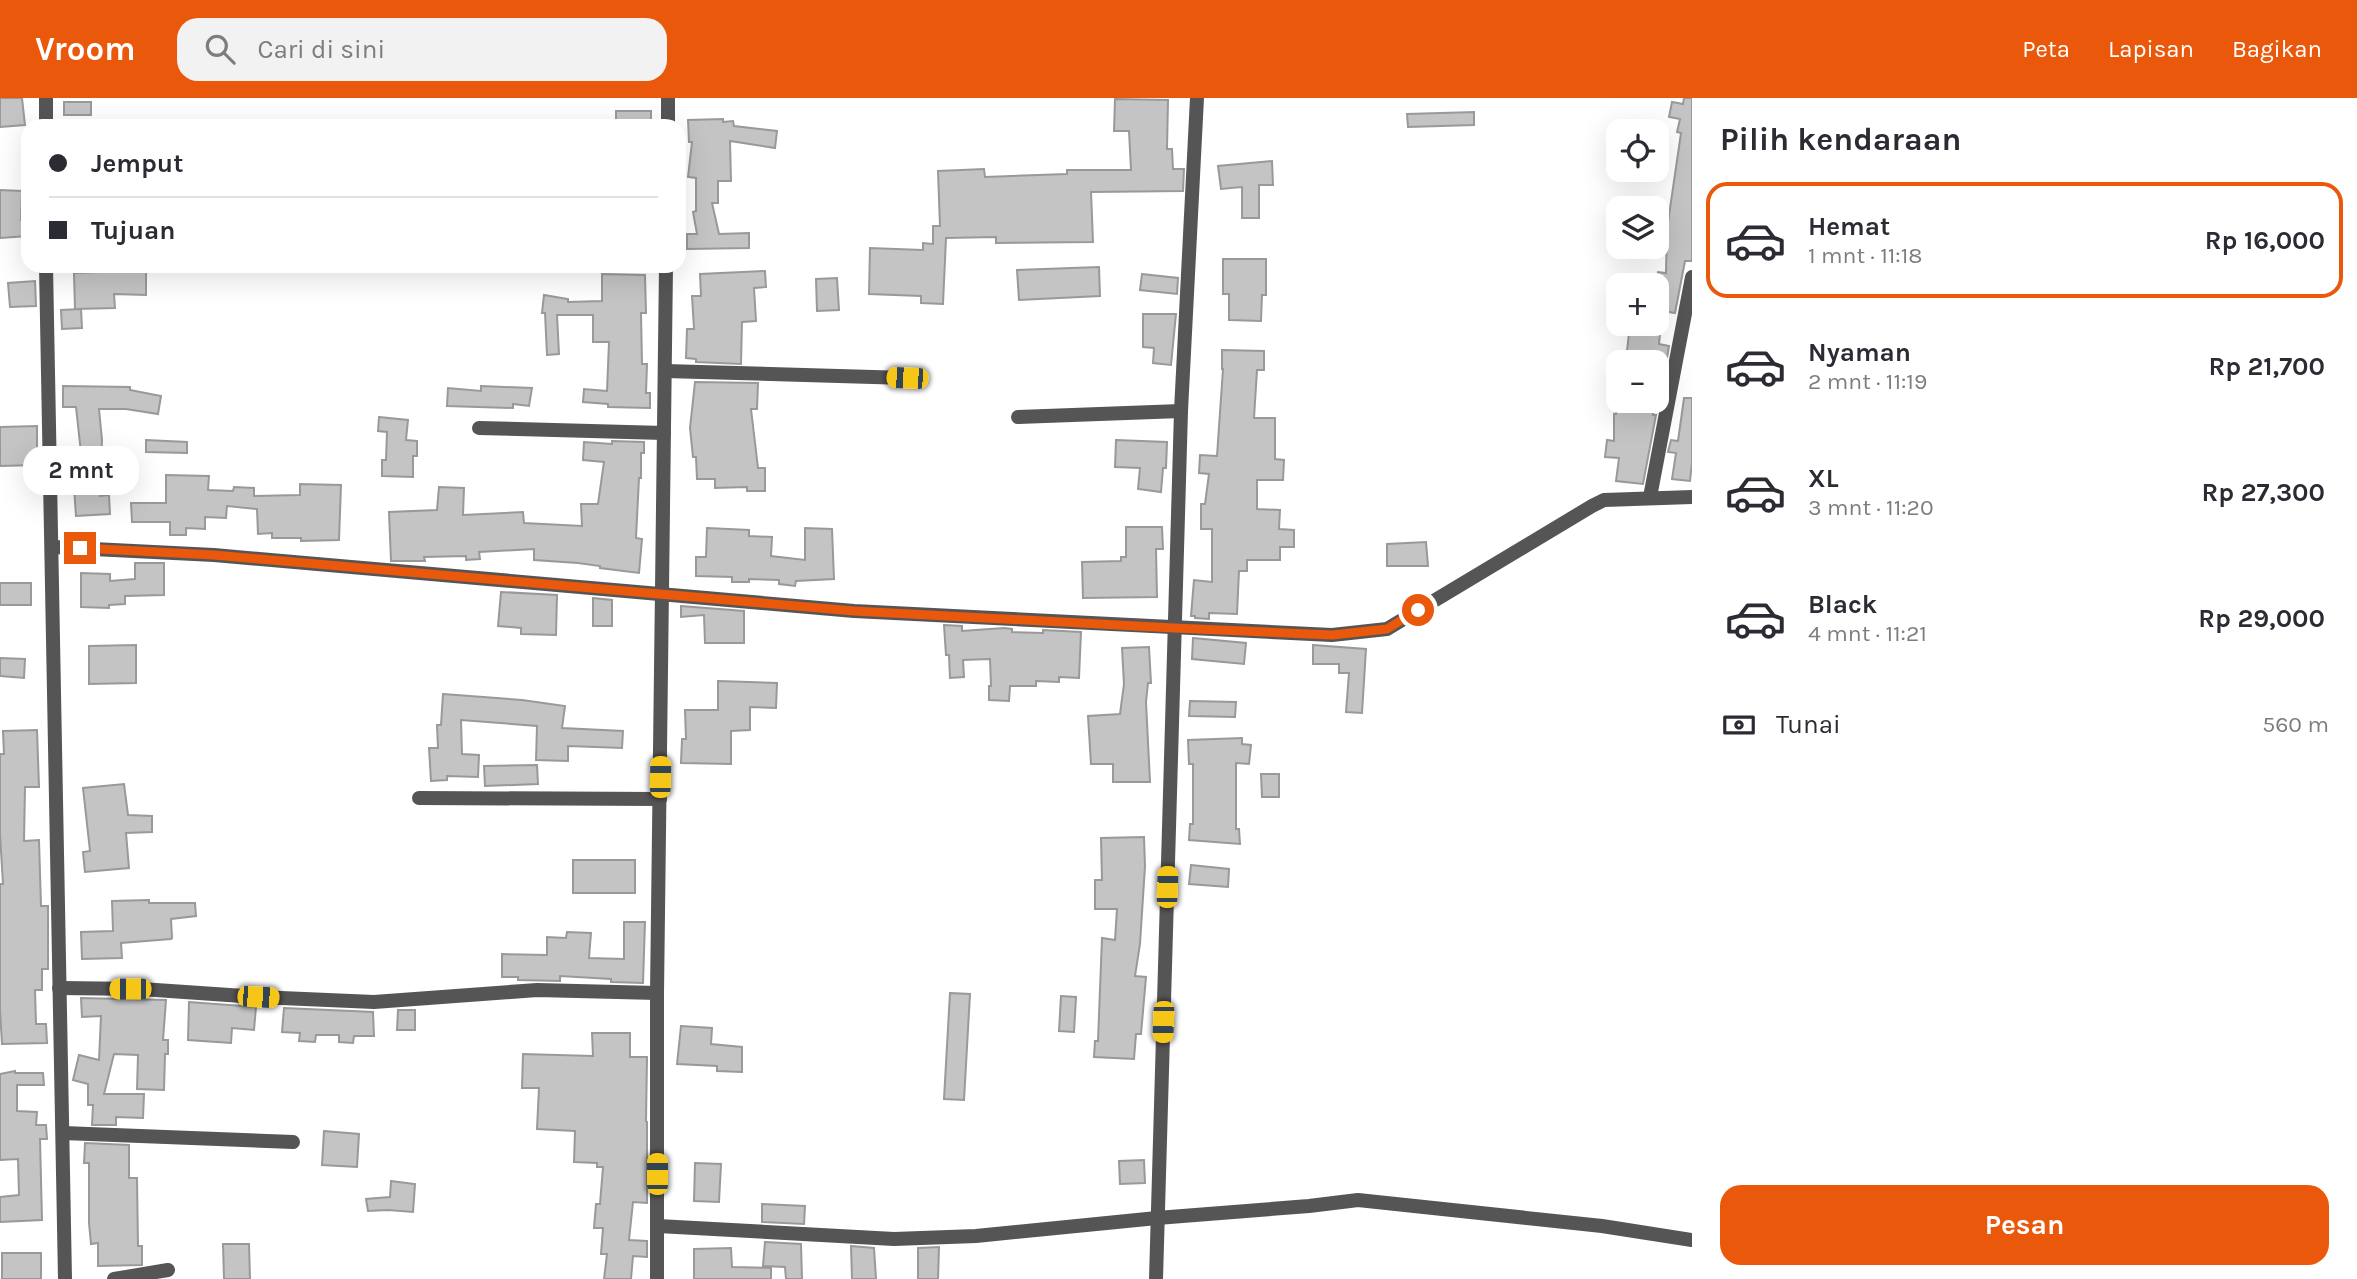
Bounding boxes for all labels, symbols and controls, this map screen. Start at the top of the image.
search box [177,18,667,81]
text: Vroom [35,30,135,68]
icon: search [201,30,239,68]
text: Cari di sini [257,34,385,65]
text: Peta [2022,35,2070,63]
text: Lapisan [2108,35,2194,63]
text: Bagikan [2232,35,2322,63]
map controls [1606,119,1669,413]
button: locate [1606,119,1669,182]
text: Pilih kendaraan [1720,121,1961,158]
text: Jemput [91,148,183,179]
button: layers [1606,196,1669,259]
icon: car [1724,209,1787,272]
text: Hemat [1808,211,1890,242]
text: Tujuan [91,215,175,246]
text: Rp 16,000 [2205,225,2325,256]
text: 1 mnt · 11:18 [1808,242,1922,269]
button: + [1606,273,1669,336]
icon: car [1724,335,1787,398]
text: Nyaman [1808,337,1911,368]
button: − [1606,350,1669,413]
text: Rp 21,700 [2208,351,2325,382]
car [886,367,929,389]
text: 2 mnt · 11:19 [1808,368,1927,395]
callout: 2 mnt [22,447,138,496]
text: 2 mnt [49,457,113,484]
icon: car [1724,461,1787,524]
text: XL [1808,463,1839,494]
text: Rp 27,300 [2202,477,2325,508]
text: 3 mnt · 11:20 [1808,494,1934,521]
route end [64,532,96,564]
icon: car [1724,587,1787,650]
text: Black [1808,589,1877,620]
route start [1402,594,1434,626]
text: Rp 29,000 [2198,603,2325,634]
text: 4 mnt · 11:21 [1808,620,1927,647]
icon: cash [1720,706,1758,744]
text: Tunai [1776,709,1841,740]
text: 560 m [2262,711,2329,738]
car [650,756,671,798]
car [1156,866,1179,908]
car [110,979,152,1000]
car [237,985,280,1009]
car [1152,1001,1175,1043]
car [647,1153,668,1195]
button: Pesan [1720,1185,2329,1265]

